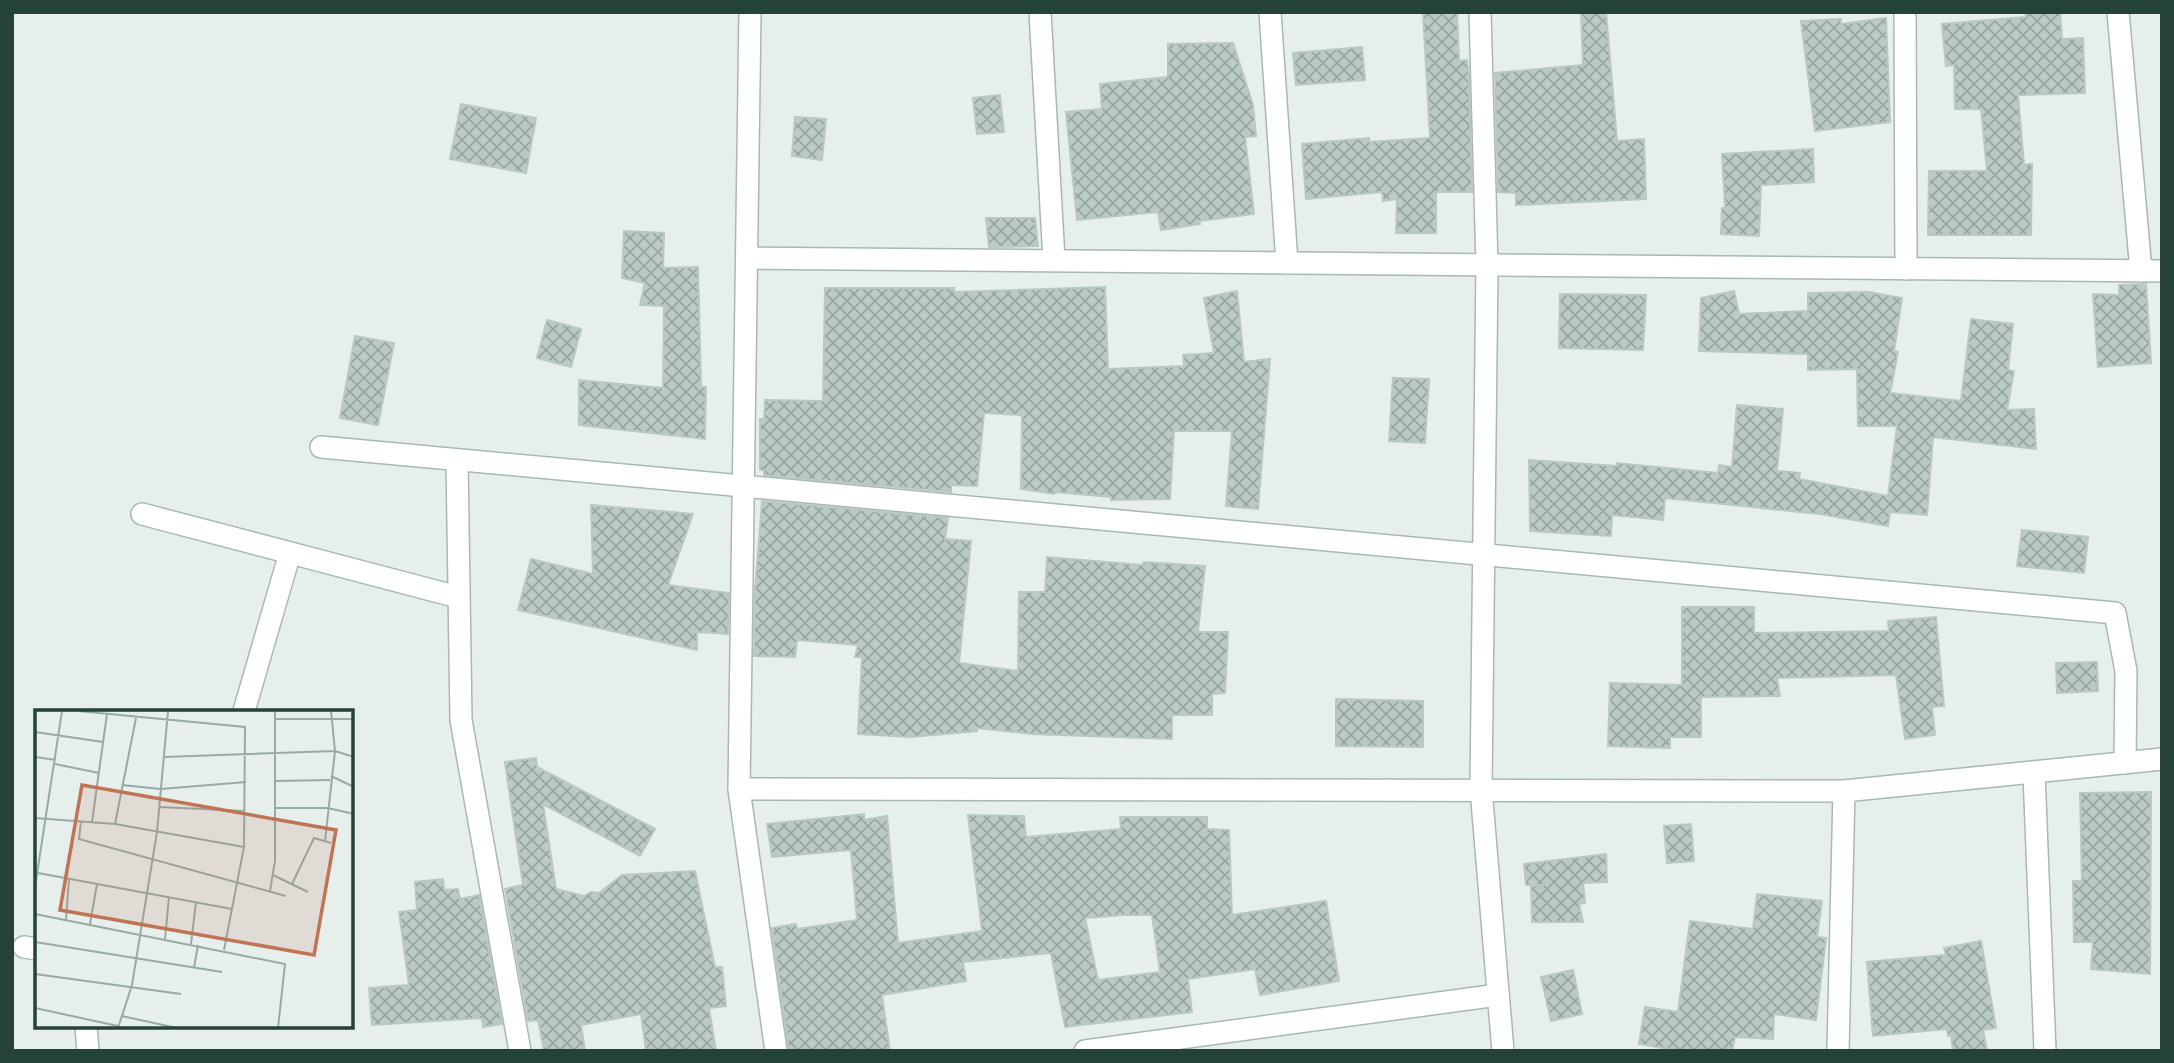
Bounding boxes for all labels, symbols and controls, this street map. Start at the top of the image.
inset map [35,710,354,1028]

